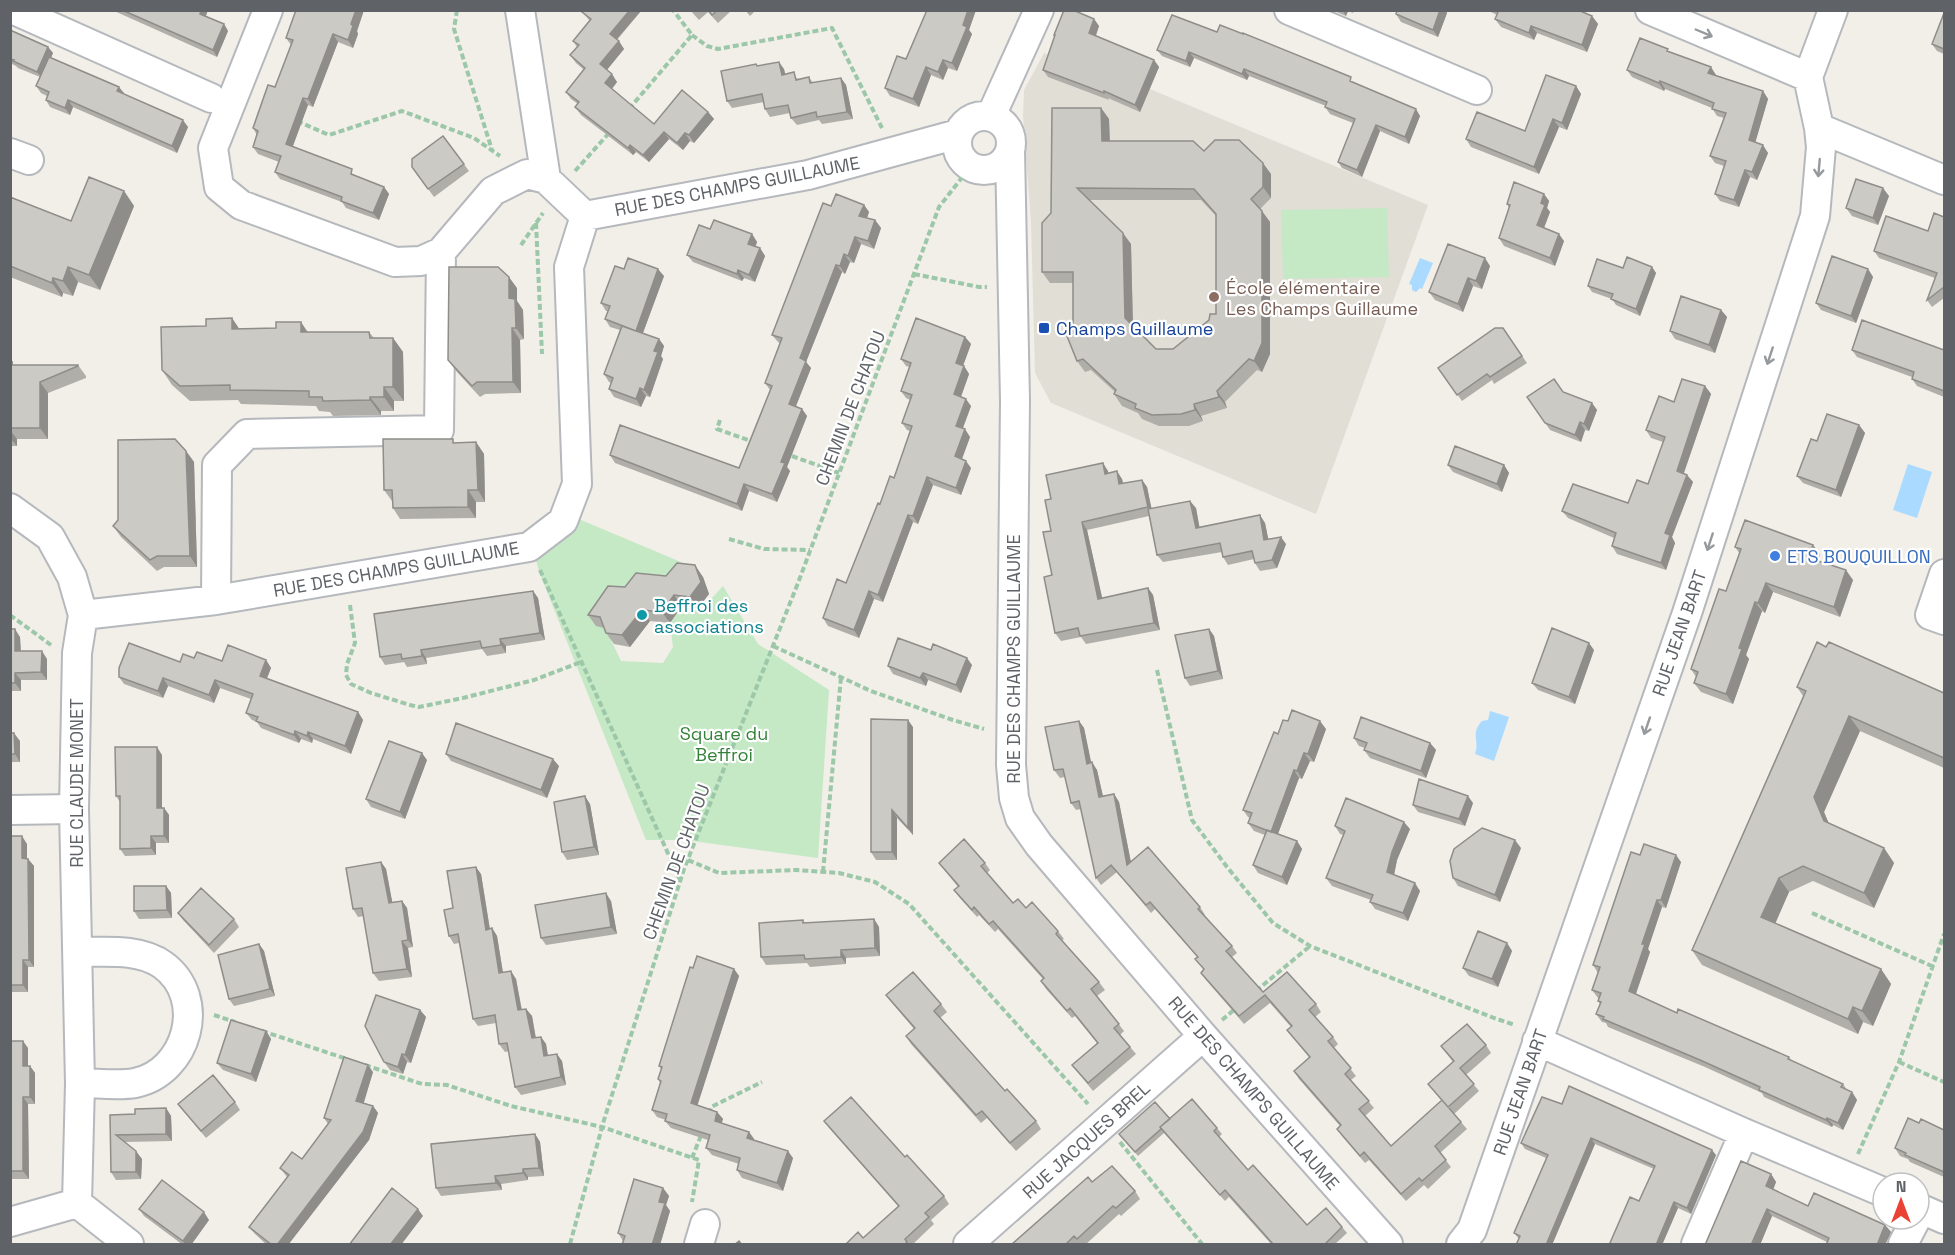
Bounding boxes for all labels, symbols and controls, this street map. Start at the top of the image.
one-way arrow [1694,28,1712,39]
street label: RUE DES CHAMPS GUILLAUME [612,151,862,221]
one-way arrow [1813,158,1824,178]
place label: École élémentaire Les Champs Guillaume [1226,276,1418,320]
marker: École élémentaire Les Champs Guillaume [1207,290,1221,304]
place label: Champs Guillaume [1056,317,1214,340]
marker: Champs Guillaume [1037,321,1051,335]
street label: CHEMIN DE CHATOU [810,327,890,489]
one-way arrow [1764,346,1775,365]
one-way arrow [1704,532,1715,551]
street label: RUE DES CHAMPS GUILLAUME [1002,534,1025,784]
street label: RUE DES CHAMPS GUILLAUME [271,536,521,602]
place label: ETS BOUQUILLON [1787,545,1931,568]
marker: ETS BOUQUILLON [1768,549,1782,563]
street label: RUE JEAN BART [1647,567,1711,699]
place label: Beffroi des associations [654,594,764,638]
marker: Beffroi des associations [635,608,649,622]
street label: RUE CLAUDE MONET [65,698,88,868]
one-way arrow [1641,716,1652,735]
park label: Square du Beffroi [680,722,768,766]
street label: CHEMIN DE CHATOU [637,781,715,943]
street label: RUE DES CHAMPS GUILLAUME [1164,991,1344,1195]
street label: RUE JEAN BART [1488,1026,1552,1158]
street label: RUE JACQUES BREL [1017,1076,1155,1203]
north arrow [1871,1171,1931,1231]
text: N [1896,1176,1906,1197]

